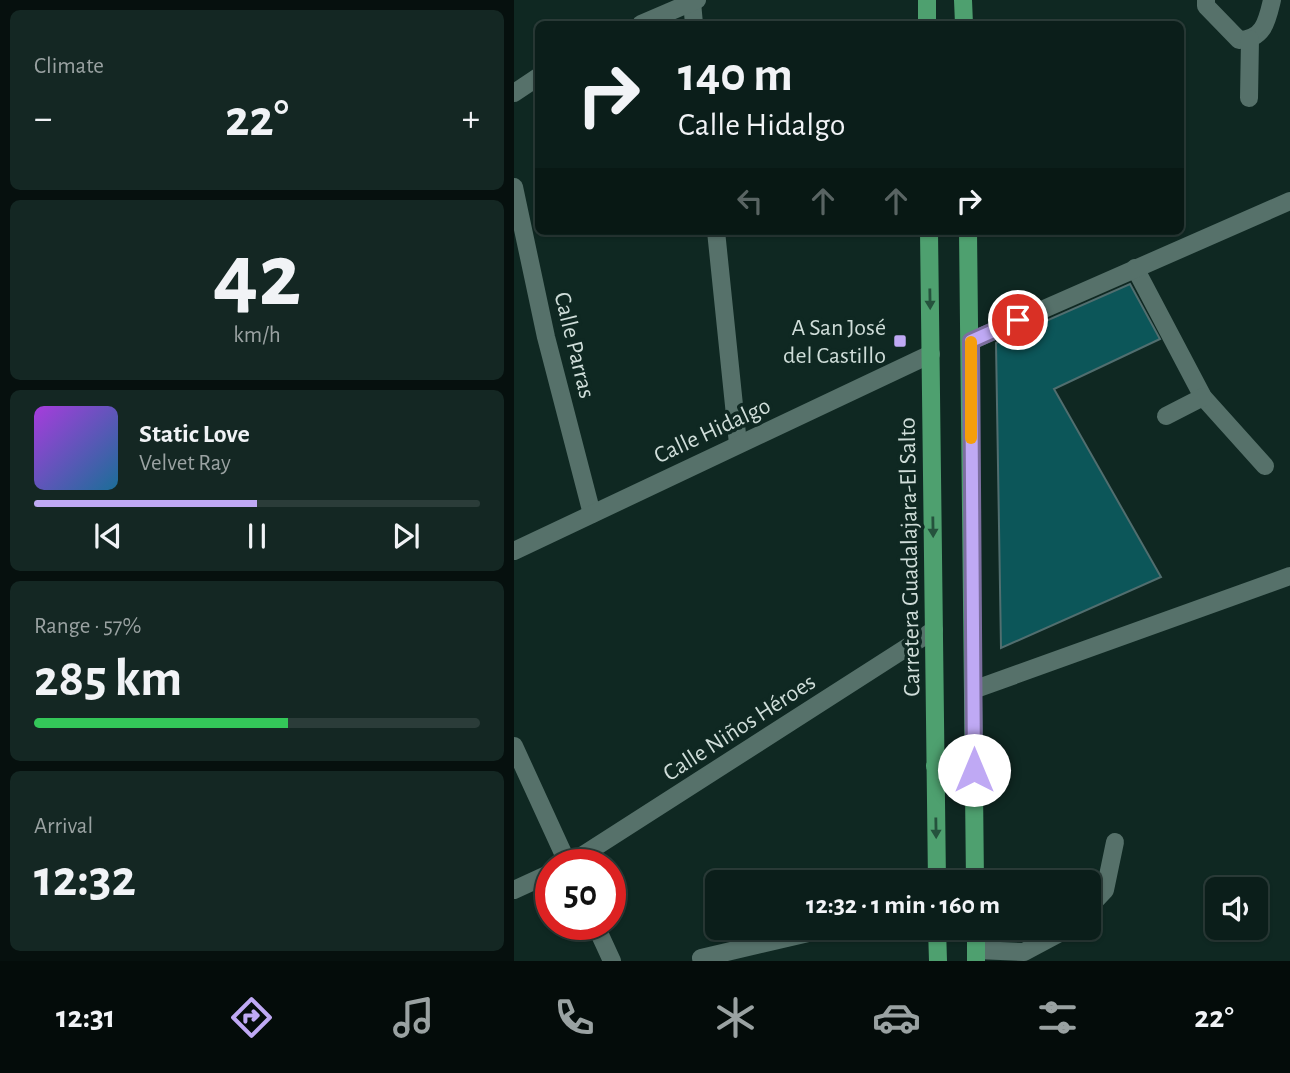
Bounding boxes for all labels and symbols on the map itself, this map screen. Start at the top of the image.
one-way arrow [924,288,936,310]
street label: Calle Parras [549,290,599,401]
pin [988,290,1048,350]
place label: A San José del Castillo [783,316,886,368]
marker: A San José del Castillo [892,333,908,349]
street label: Calle Hidalgo [650,393,774,468]
street label: Carretera Guadalajara-El Salto [896,417,924,697]
one-way arrow [927,516,939,538]
street label: Calle Niños Héroes [659,670,820,786]
position arrow [937,733,1011,807]
one-way arrow [930,817,942,839]
speed limit sign: 50 [535,849,626,940]

